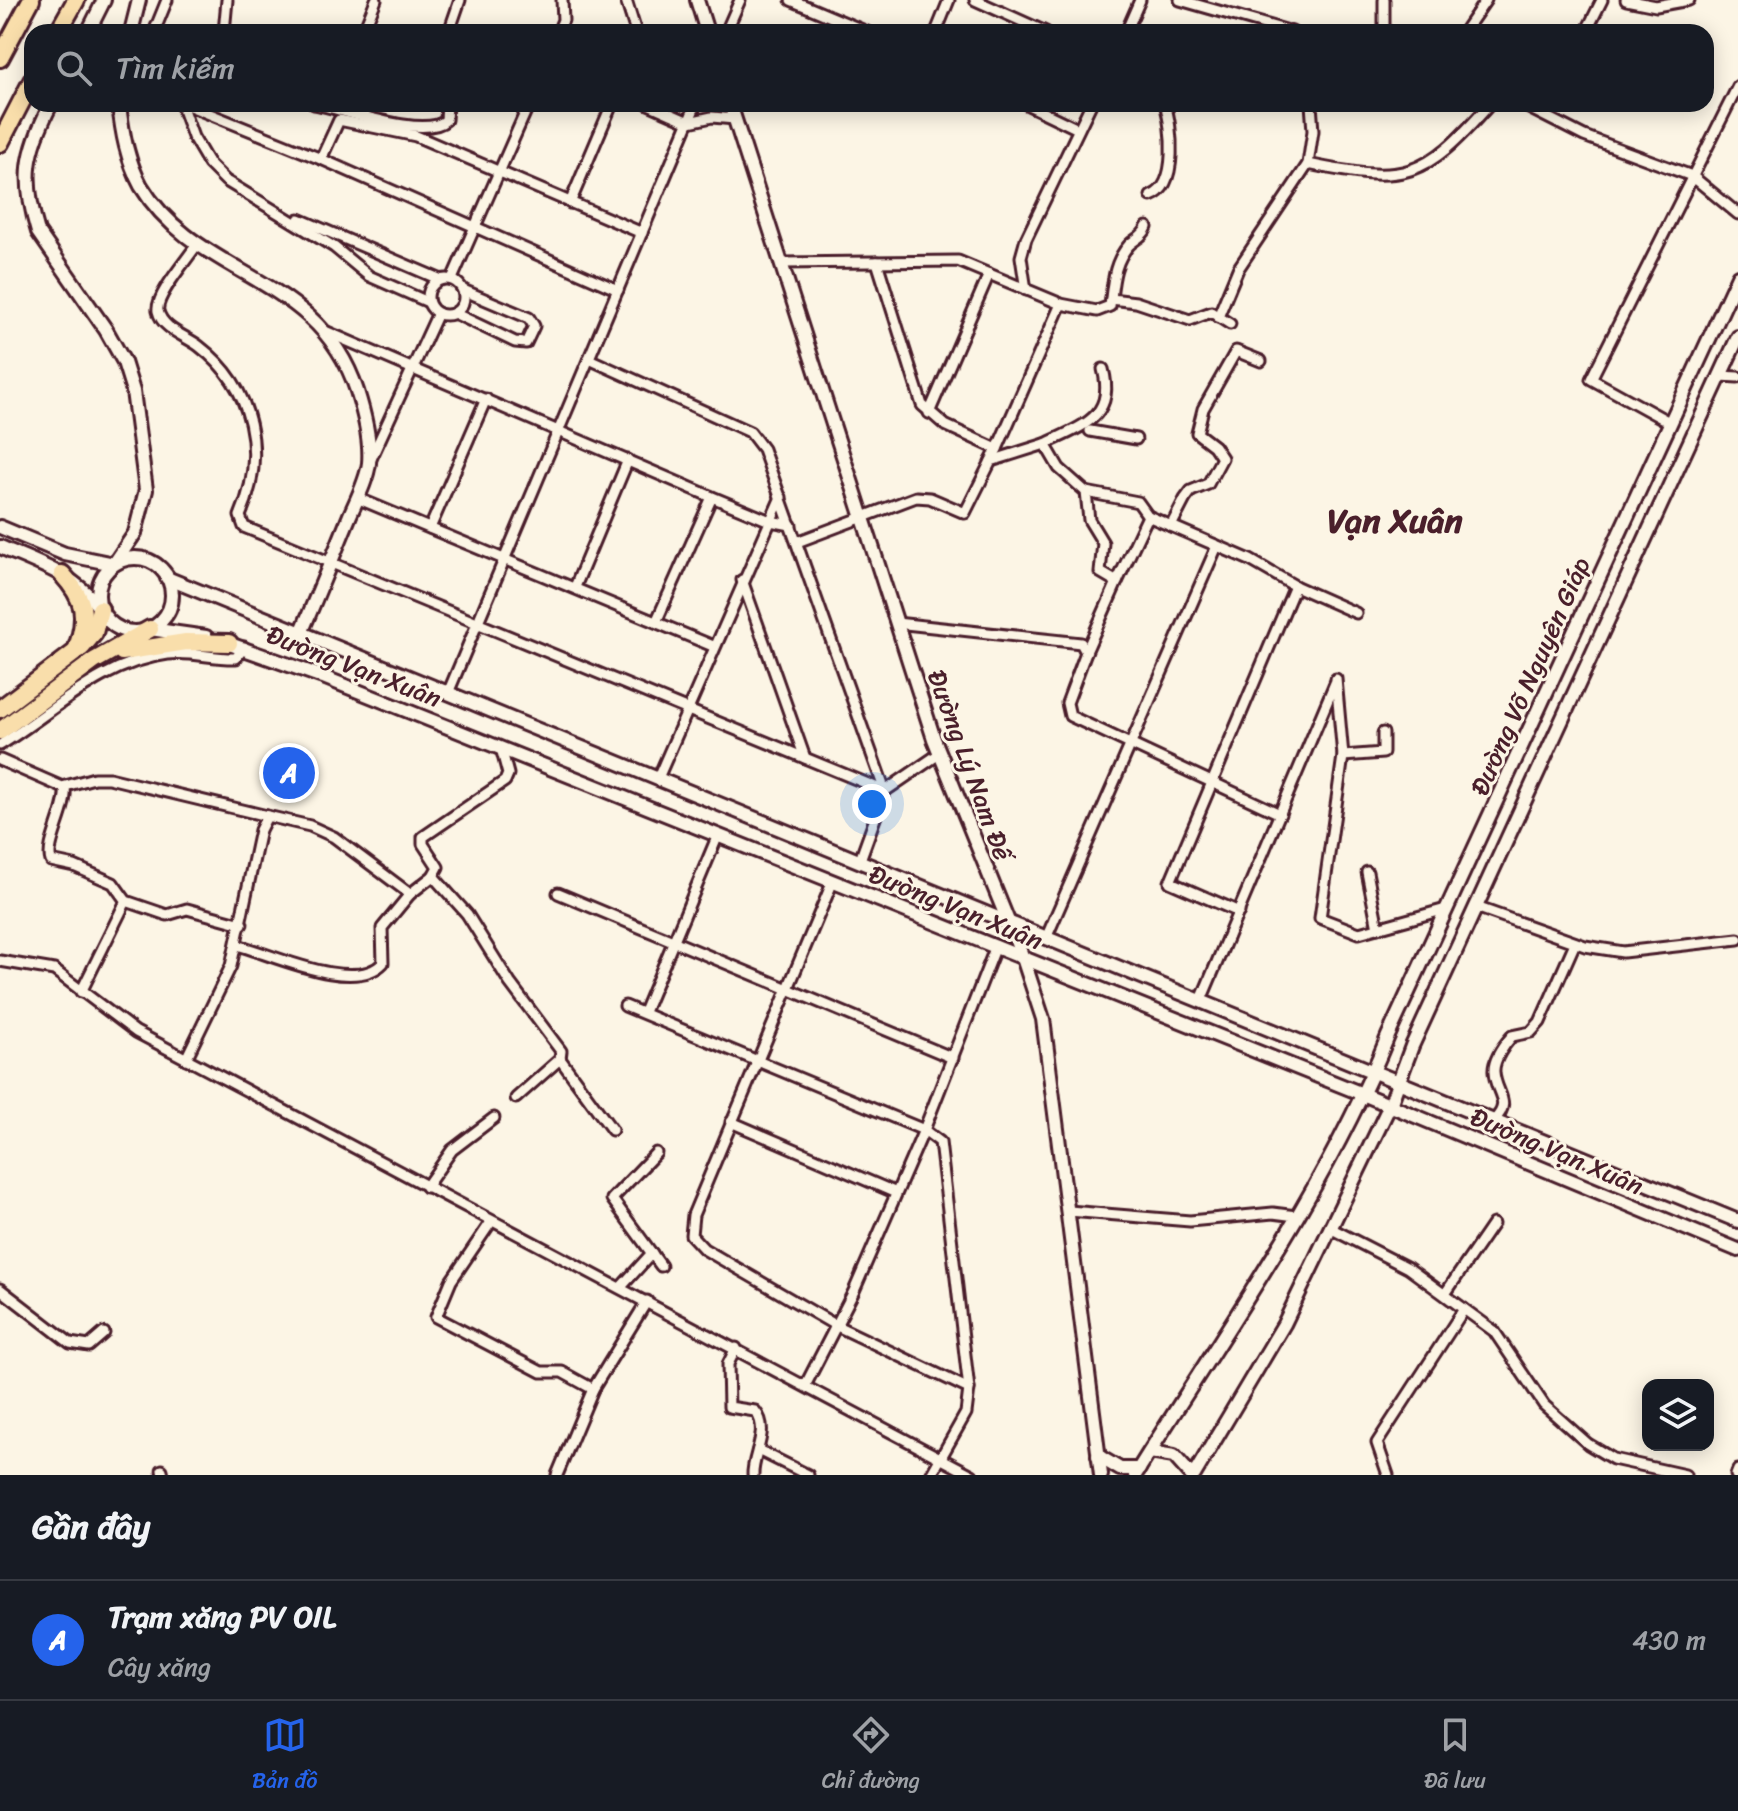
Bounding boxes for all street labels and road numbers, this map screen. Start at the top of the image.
street label: Đường Võ Nguyên Giáp [1457,549,1603,803]
street label: Đường Vạn Xuân [260,611,448,721]
street label: Đường Lý Nam Đế [914,663,1027,870]
street label: Đường Vạn Xuân [862,851,1050,963]
street label: Đường Vạn Xuân [1463,1094,1651,1208]

